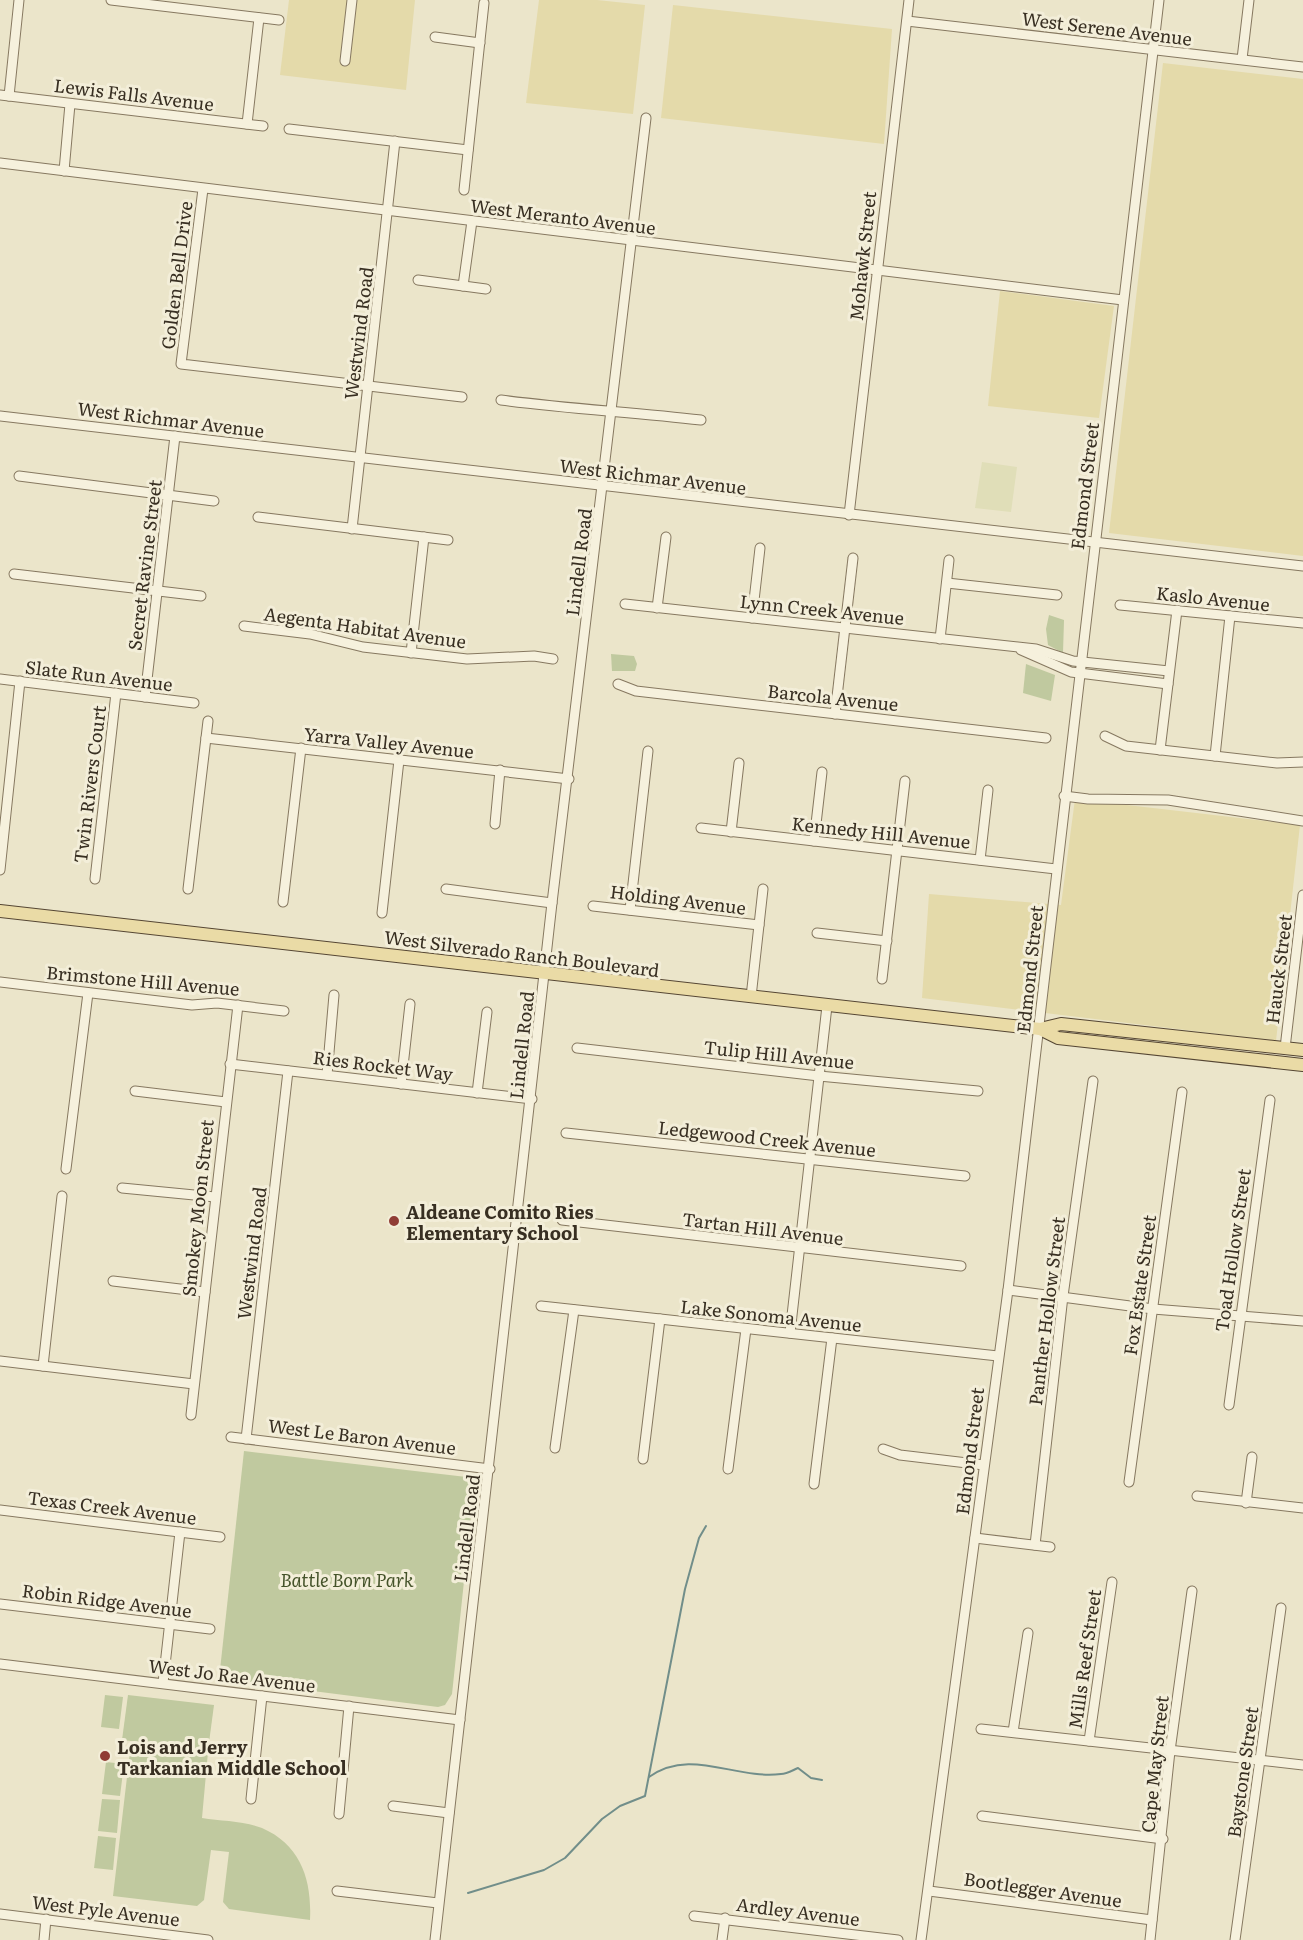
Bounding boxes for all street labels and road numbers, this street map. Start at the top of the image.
street label: West Serene Avenue [1020,4,1194,52]
street label: Lewis Falls Avenue [53,71,215,117]
street label: Mohawk Street [842,189,882,322]
street label: West Meranto Avenue [469,191,657,241]
street label: Golden Bell Drive [154,199,198,351]
street label: Westwind Road [336,265,380,401]
street label: West Richmar Avenue [76,394,266,444]
street label: Edmond Street [1063,420,1105,551]
street label: West Richmar Avenue [558,451,748,501]
street label: Secret Ravine Street [120,477,168,652]
street label: Lindell Road [558,507,598,617]
street label: Kaslo Avenue [1155,579,1271,617]
street label: Lynn Creek Avenue [739,587,905,631]
street label: Aegenta Habitat Avenue [262,599,468,655]
street label: Slate Run Avenue [24,653,174,697]
street label: Barcola Avenue [766,677,900,717]
street label: Twin Rivers Court [66,703,112,864]
street label: Yarra Valley Avenue [303,720,475,764]
street label: Kennedy Hill Avenue [790,809,972,855]
street label: Holding Avenue [608,877,748,921]
street label: Edmond Street [1009,903,1049,1034]
street label: Hauck Street [1258,912,1298,1026]
street label: West Silverado Ranch Boulevard [383,923,661,983]
street label: Brimstone Hill Avenue [45,958,241,1002]
street label: Lindell Road [502,990,540,1100]
street label: Tulip Hill Avenue [702,1033,856,1075]
street label: Ries Rocket Way [311,1043,455,1087]
street label: Ledgewood Creek Avenue [657,1113,877,1163]
street label: Smokey Moon Street [174,1117,220,1298]
street label: Toad Hollow Street [1207,1166,1257,1333]
street label: Westwind Road [229,1185,273,1321]
street label: Tartan Hill Avenue [681,1205,845,1251]
street label: Fox Estate Street [1116,1212,1162,1357]
street label: Panther Hollow Street [1021,1214,1071,1407]
street label: Lake Sonoma Avenue [679,1292,863,1338]
street label: Edmond Street [948,1385,990,1516]
street label: West Le Baron Avenue [266,1411,458,1461]
street label: Lindell Road [446,1473,486,1583]
street label: Texas Creek Avenue [26,1483,198,1531]
street label: Robin Ridge Avenue [21,1576,193,1624]
street label: Mills Reef Street [1061,1587,1107,1731]
street label: West Jo Rae Avenue [147,1651,317,1699]
street label: Cape May Street [1133,1693,1175,1834]
street label: Baystone Street [1219,1704,1265,1839]
street label: Bootlegger Avenue [962,1865,1124,1913]
street label: West Pyle Avenue [31,1888,181,1932]
street label: Ardley Avenue [735,1890,861,1932]

